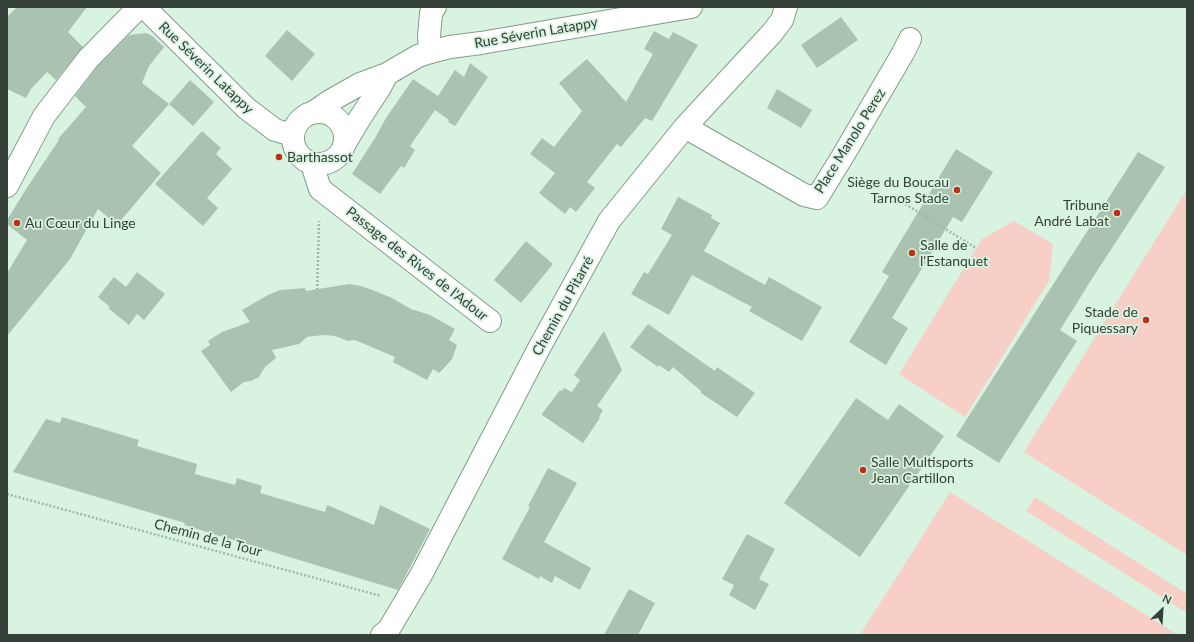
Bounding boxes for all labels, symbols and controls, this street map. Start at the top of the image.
street label: Rue Séverin Latappy [473,14,599,52]
street label: Rue Séverin Latappy [155,19,257,117]
street label: Place Manolo Perez [811,85,889,197]
place label: Barthassot [287,149,353,165]
marker: Barthassot [274,152,284,162]
place label: Siège du Boucau Tarnos Stade [847,174,949,206]
marker: Siège du Boucau Tarnos Stade [952,185,962,195]
place label: Tribune André Labat [1034,197,1109,230]
street label: Passage des Rives de l'Adour [343,203,491,325]
marker: Tribune André Labat [1112,208,1122,218]
place label: Au Cœur du Linge [25,215,136,231]
marker: Au Cœur du Linge [12,218,22,228]
place label: Salle de l'Estanquet [920,237,988,270]
marker: Salle de l'Estanquet [907,248,917,258]
street label: Chemin du Pitarré [529,253,597,359]
place label: Stade de Piquessary [1072,304,1138,336]
marker: Stade de Piquessary [1141,315,1151,325]
place label: Salle Multisports Jean Cartillon [871,454,974,486]
marker: Salle Multisports Jean Cartillon [858,465,868,475]
street label: Chemin de la Tour [152,516,264,560]
north arrow [1142,590,1182,630]
text: N [1161,591,1174,606]

